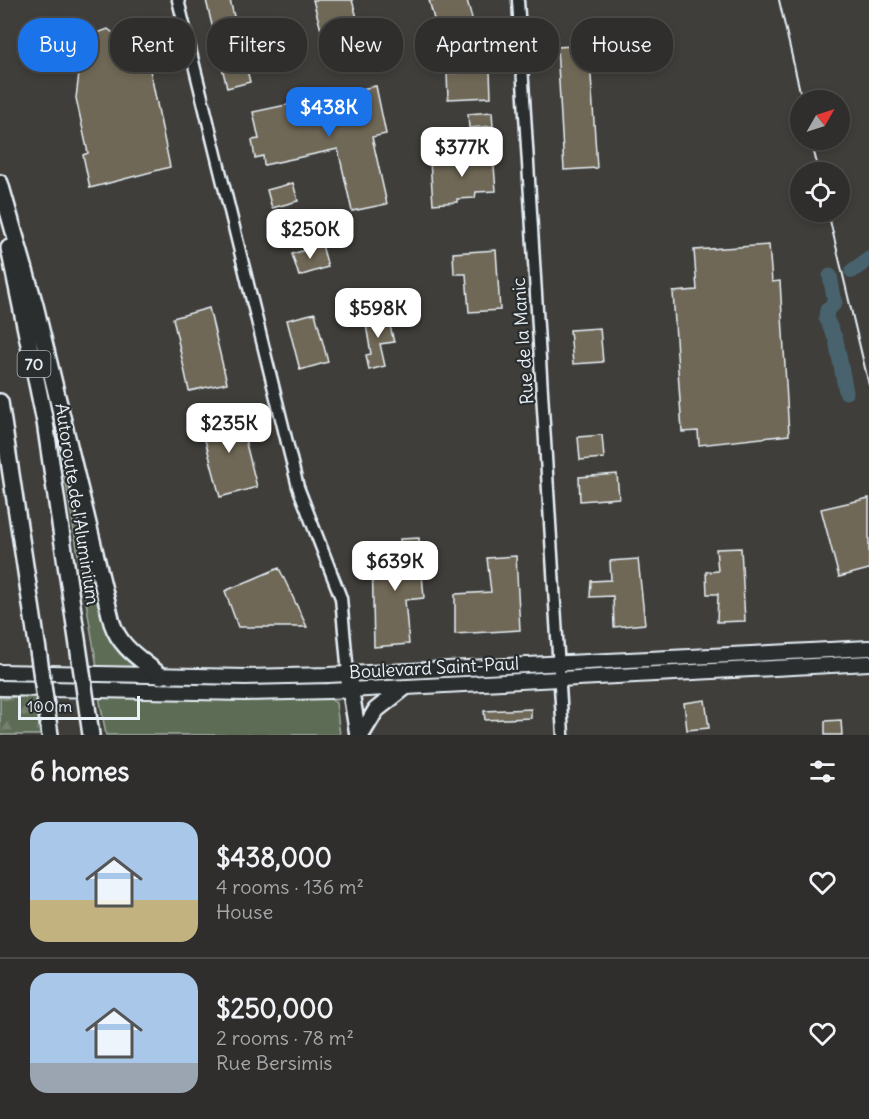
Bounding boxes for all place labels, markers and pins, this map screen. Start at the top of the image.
pin: $438K [287,87,371,138]
pin: $377K [420,127,504,178]
pin: $250K [268,209,352,260]
pin: $598K [336,288,420,339]
pin: $235K [187,403,271,454]
pin: $639K [353,541,437,592]

